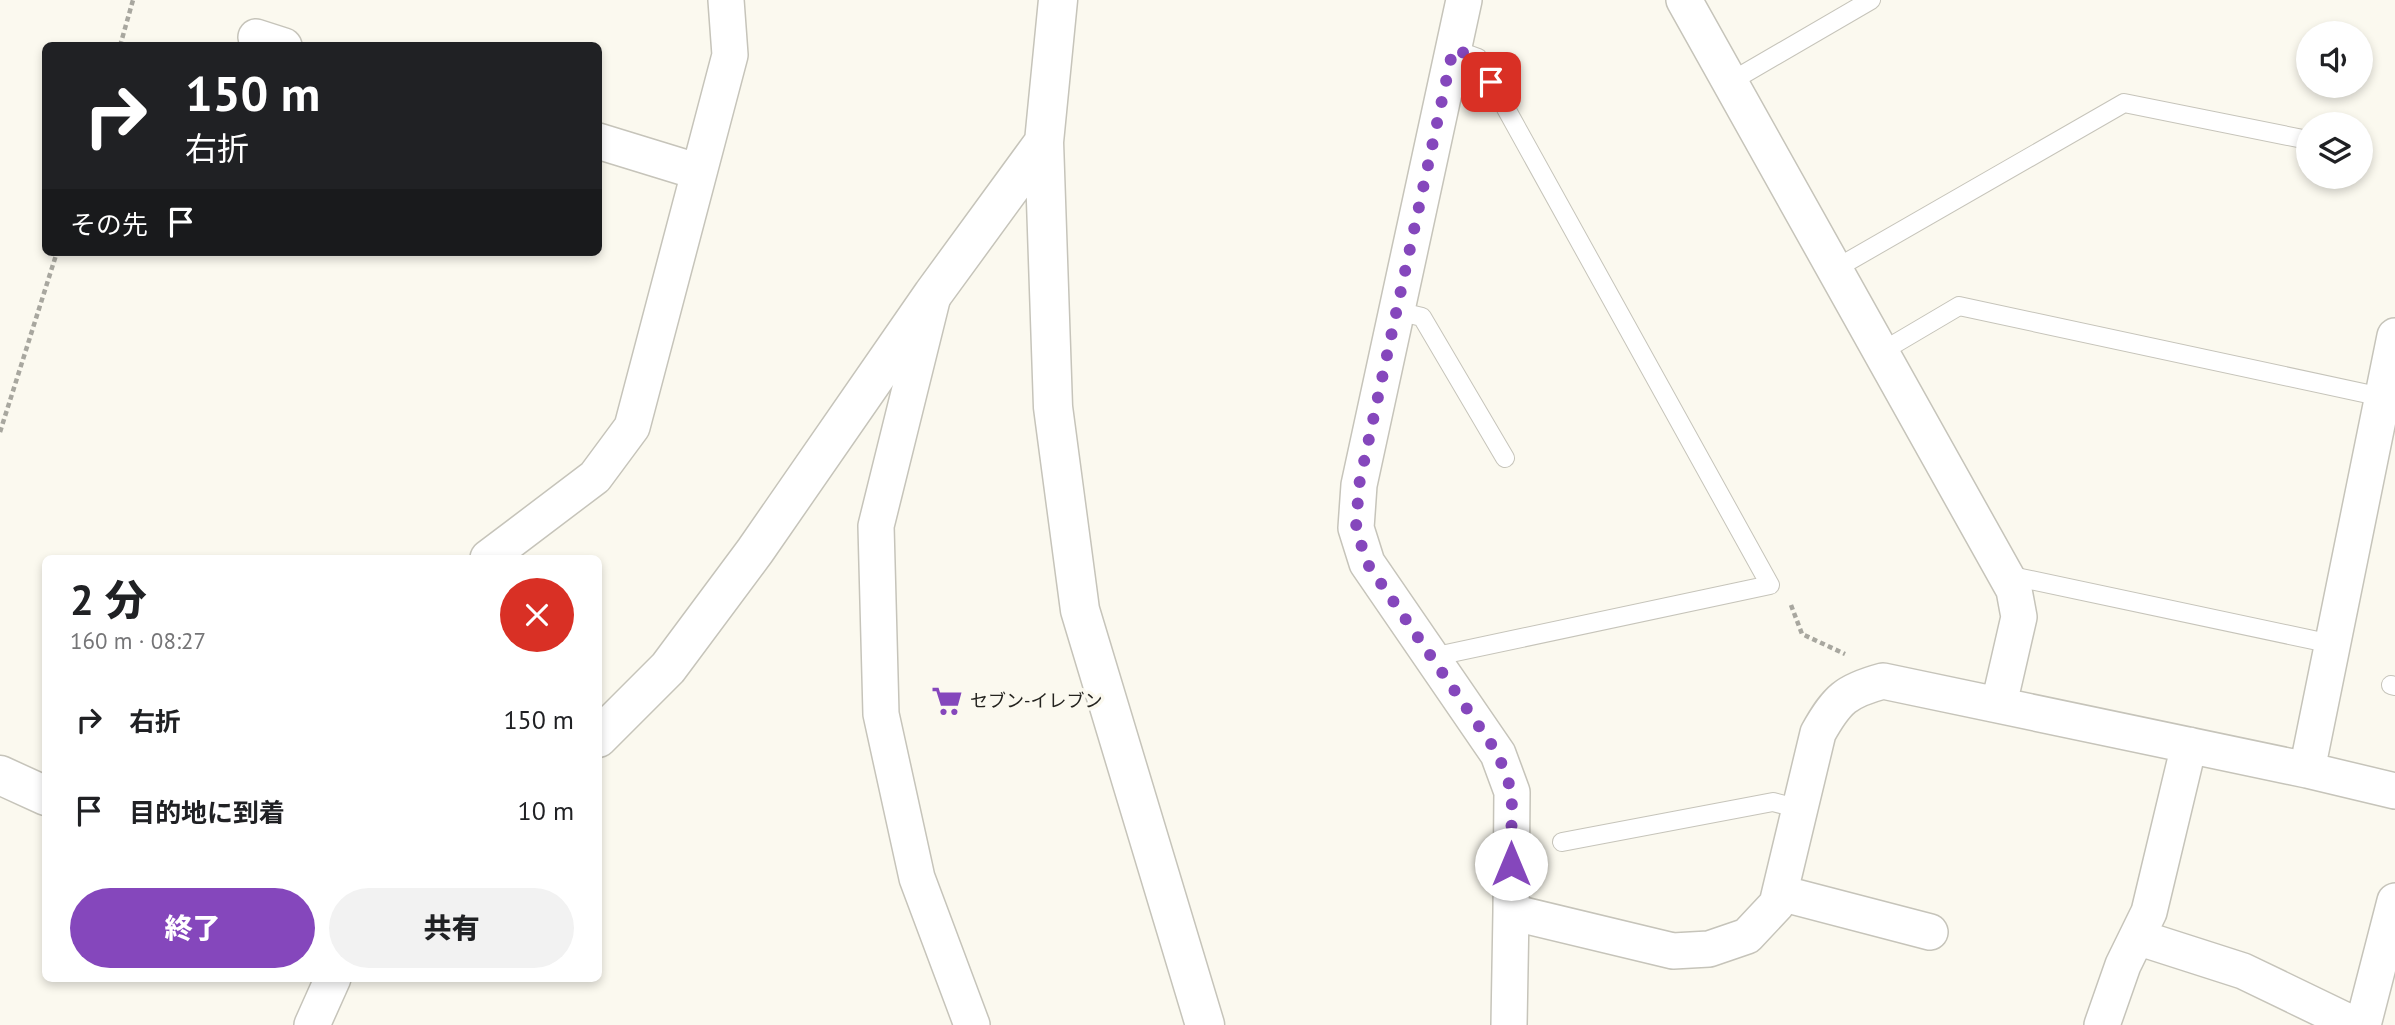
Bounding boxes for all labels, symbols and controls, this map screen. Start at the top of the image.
map controls [2296,21,2373,189]
button: sound [2296,21,2373,98]
pin [1461,52,1521,112]
text: 150 m [185,61,320,125]
icon: arrive [1472,63,1510,101]
icon: right [70,70,161,161]
button: layers [2296,112,2373,189]
text: 右折 [185,127,249,169]
icon: arrive [162,203,200,241]
text: その先 [70,208,148,241]
text: 2 分 [70,572,146,627]
button: close [500,578,574,652]
text: 160 m · 08:27 [70,626,206,655]
supermarket icon: セブン-イレブン [930,684,964,718]
place label: セブン-イレブン [970,689,1102,712]
icon: right [70,701,108,739]
text: 150 m [503,703,574,736]
text: 右折 [129,705,181,738]
icon: arrive [70,792,108,830]
text: 10 m [518,794,574,827]
text: 目的地に到着 [129,796,285,829]
position arrow [1474,827,1548,901]
button: 終了 [70,888,315,968]
button: 共有 [329,888,574,968]

